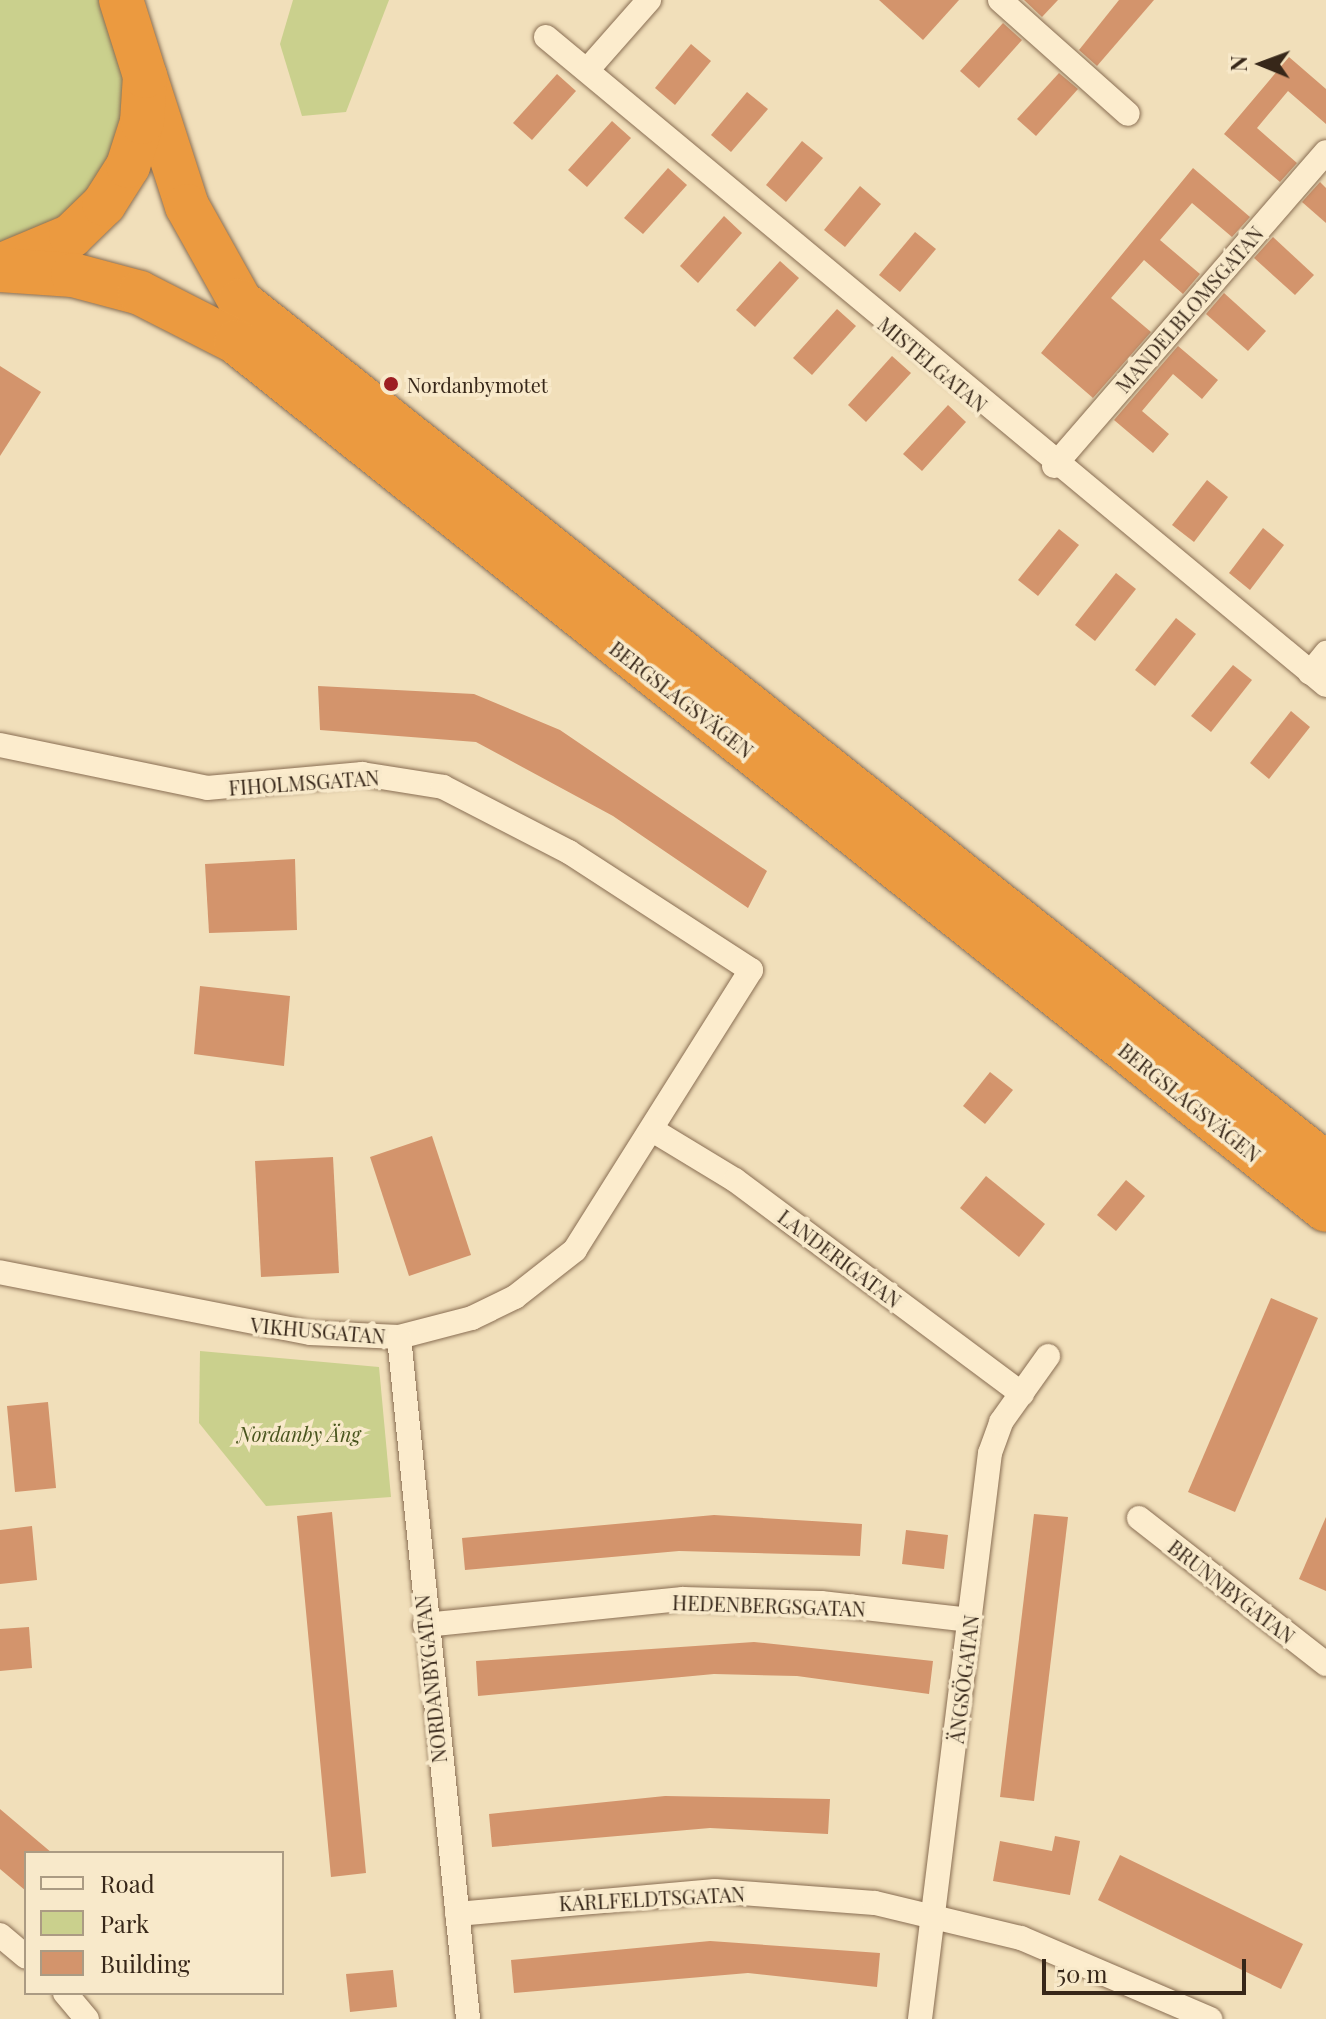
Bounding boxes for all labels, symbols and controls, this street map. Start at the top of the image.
north arrow [1222,24,1302,104]
text: N [1223,55,1253,72]
street label: MANDELBLOMSGATAN [1110,221,1268,397]
street label: MISTELGATAN [874,311,992,417]
place label: Nordanbymotet [407,372,548,396]
marker: Nordanbymotet [382,375,400,393]
street label: BERGSLAGSVÄGEN [605,636,759,762]
street label: FIHOLMSGATAN [228,765,380,799]
street label: BERGSLAGSVÄGEN [1114,1037,1266,1167]
street label: LANDERIGATAN [774,1204,906,1312]
street label: VIKHUSGATAN [249,1312,387,1348]
park label: Nordanby Äng [238,1421,360,1445]
street label: BRUNNBYGATAN [1164,1534,1300,1648]
street label: HEDENBERGSGATAN [672,1590,866,1620]
street label: NORDANBYGATAN [409,1594,451,1764]
street label: ÄNGSÖGATAN [943,1613,983,1745]
legend [24,1851,284,1995]
text: Road [100,1867,155,1899]
street label: KARLFELDTSGATAN [558,1881,746,1915]
text: Park [100,1907,149,1939]
scale bar [1046,1943,1250,1993]
text: Building [100,1947,190,1979]
text: 50 m [1056,1957,1108,1989]

